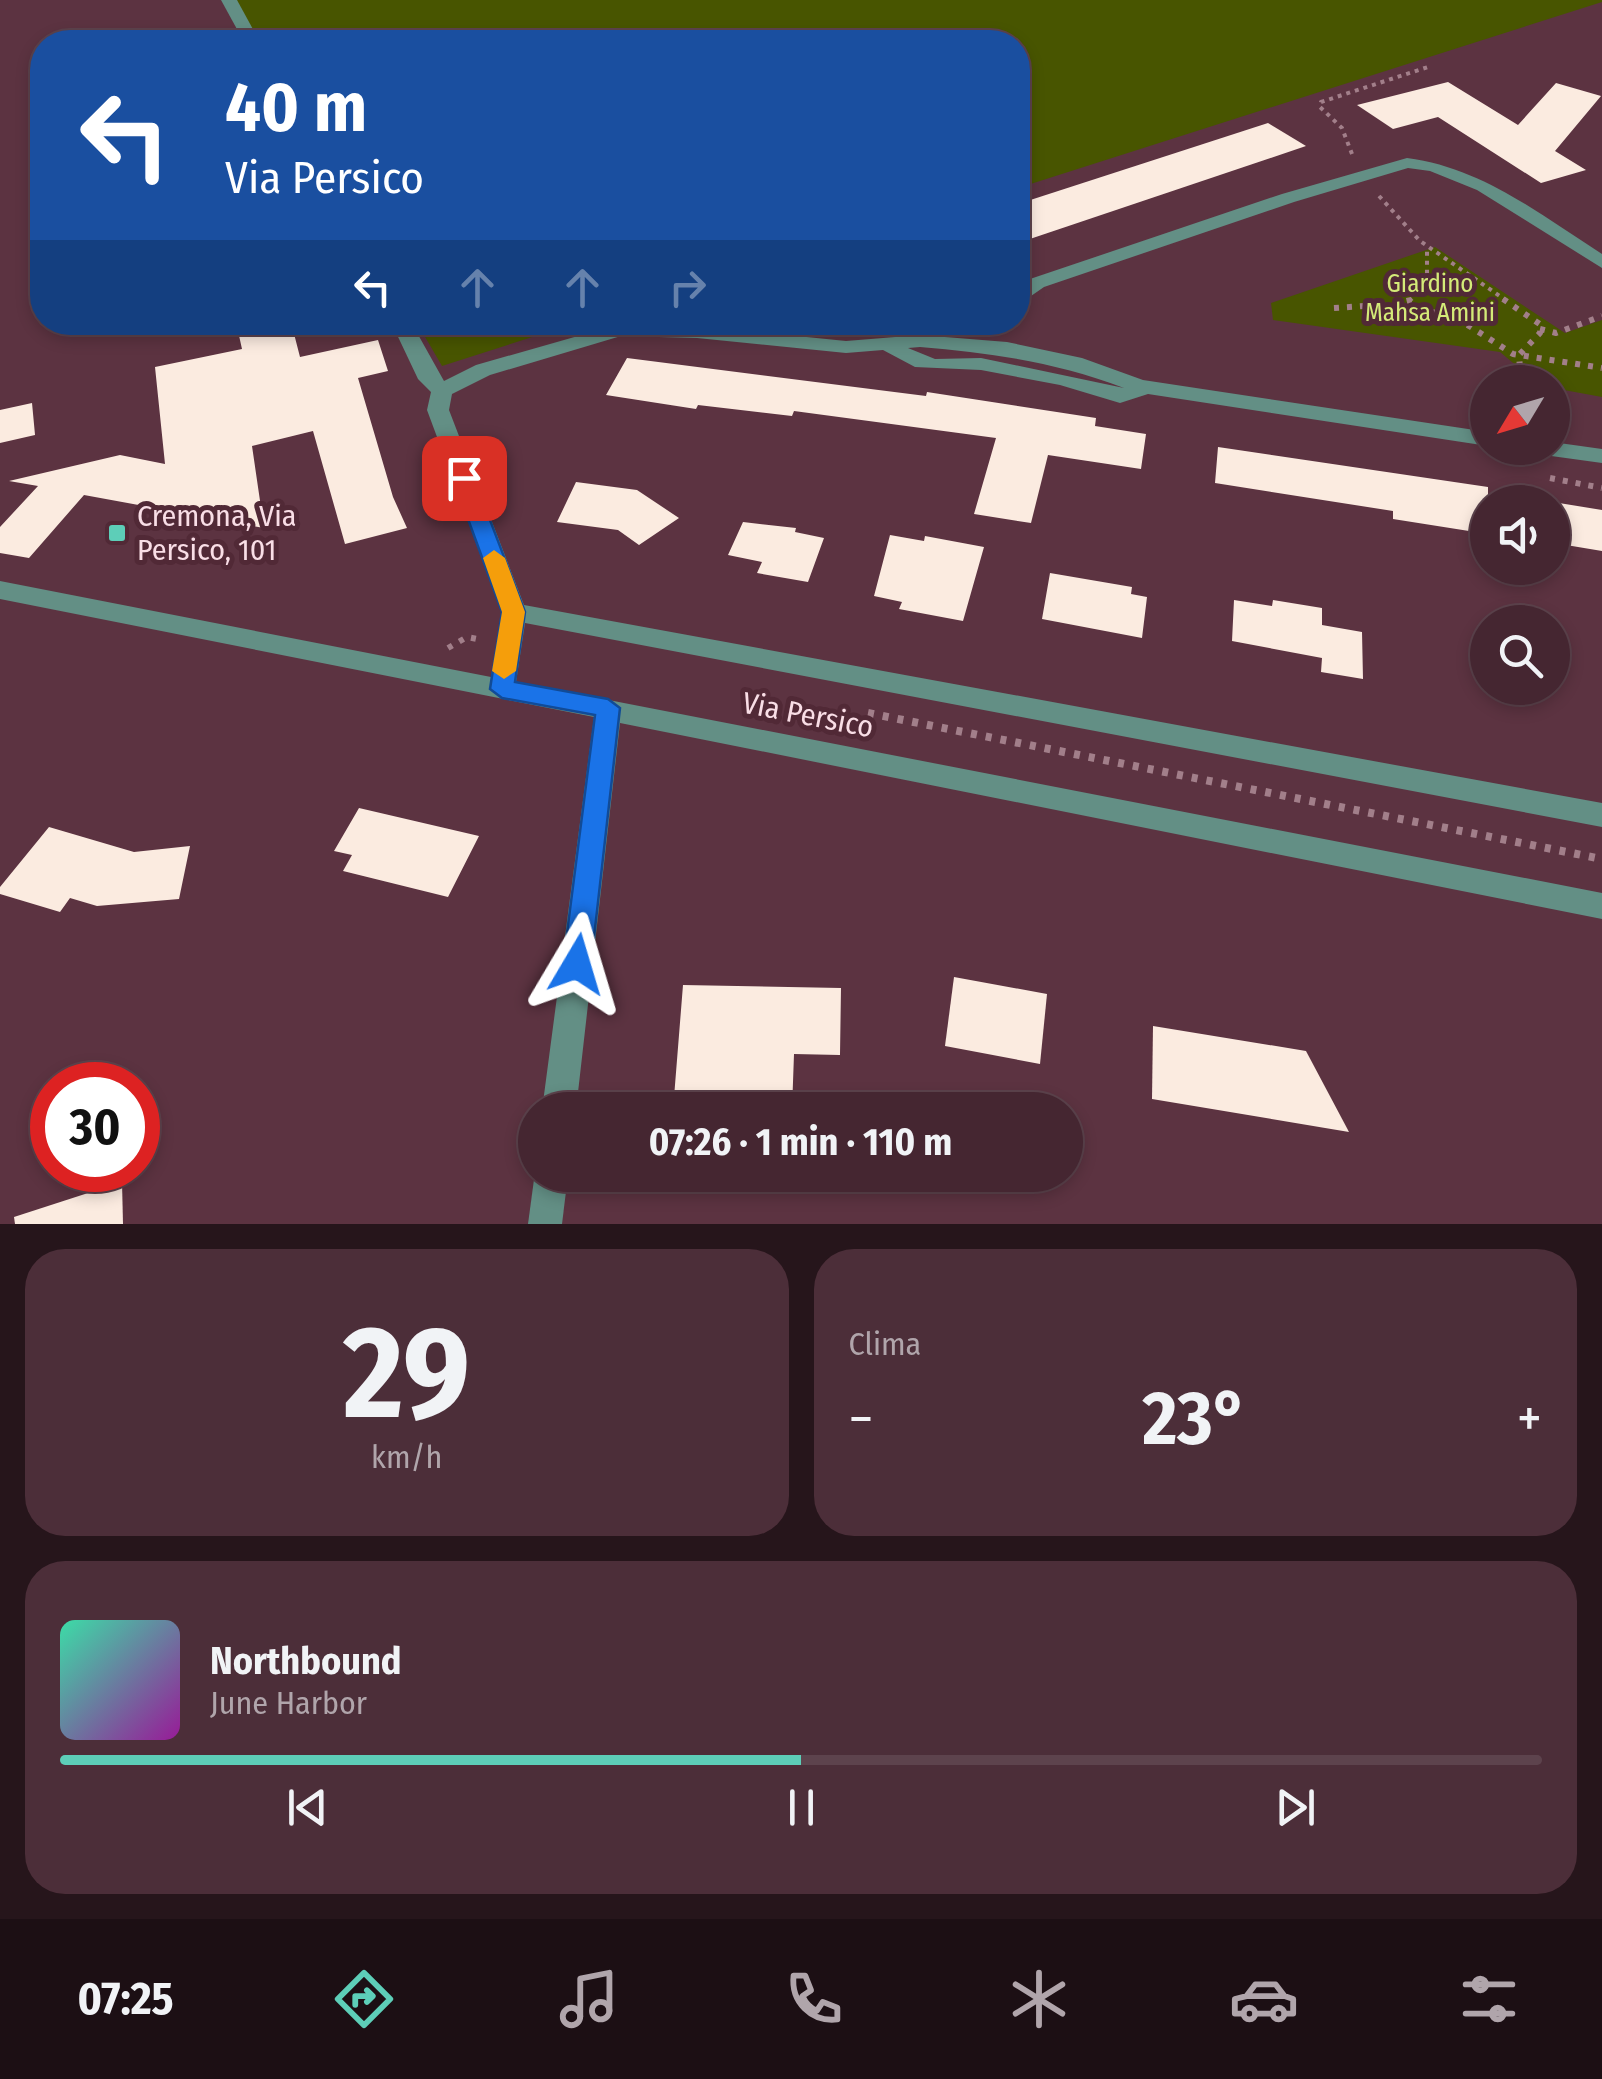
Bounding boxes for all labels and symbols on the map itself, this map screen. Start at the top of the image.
park label: Giardino Mahsa Amini [1365,269,1495,328]
north arrow [1470,365,1570,465]
pin [422,436,507,521]
place label: Cremona, Via Persico, 101 [137,498,296,568]
marker: Cremona, Via Persico, 101 [106,522,128,544]
street label: Via Persico [739,685,877,745]
position arrow [525,912,629,1016]
speed limit sign: 30 [30,1062,160,1192]

